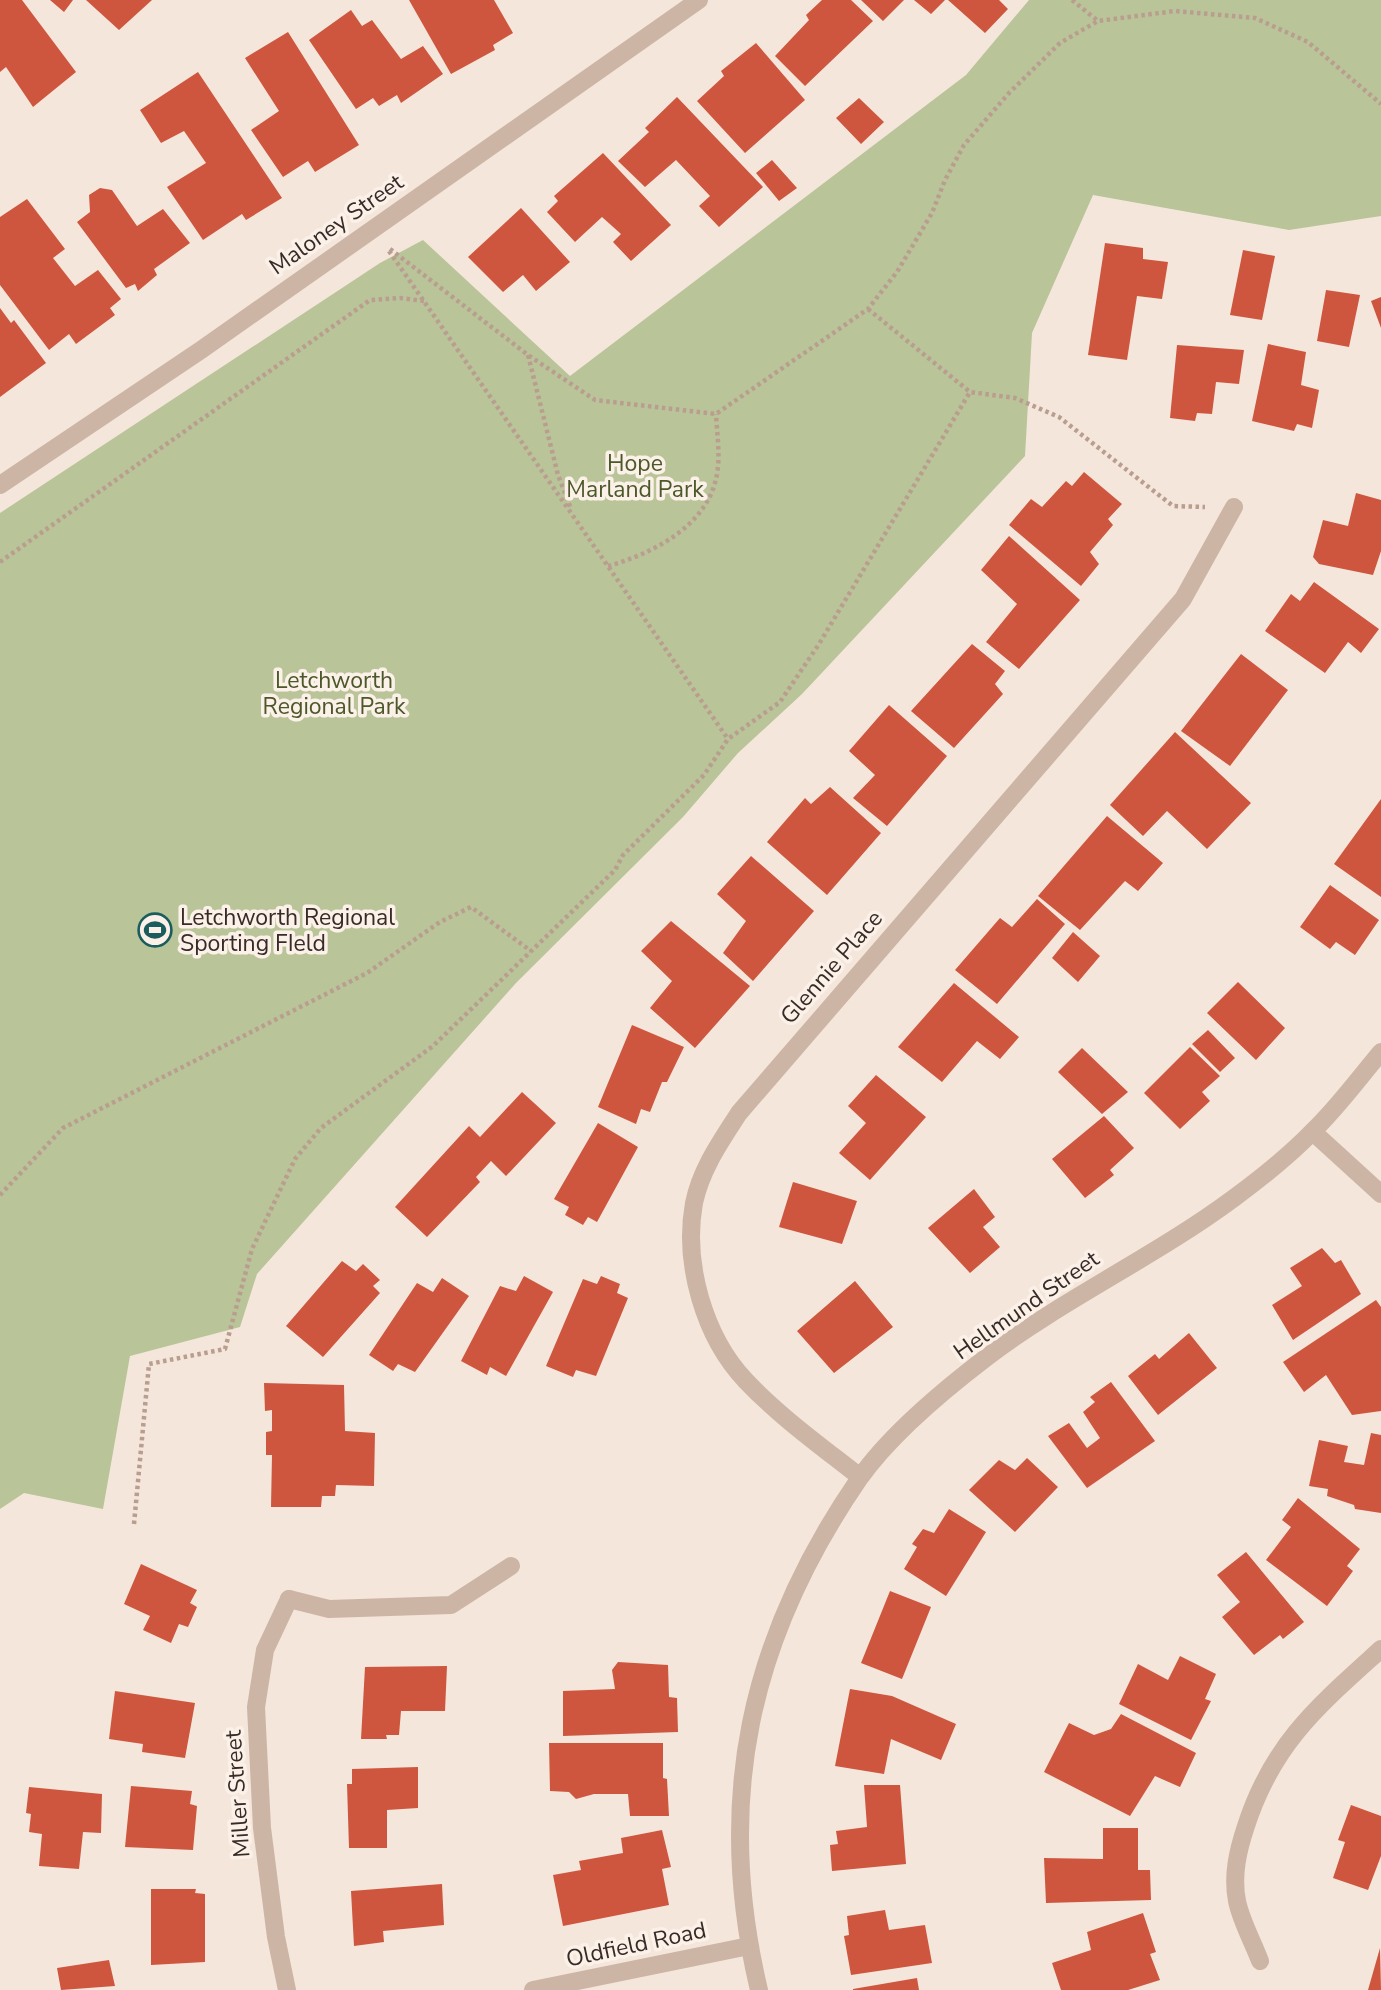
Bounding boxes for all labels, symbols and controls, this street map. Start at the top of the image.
street label: Maloney Street [263,166,410,282]
park label: Hope Marland Park [566,448,704,505]
park label: Letchworth Regional Park [263,665,406,722]
place label: Letchworth Regional Sporting FIeld [180,902,395,959]
street label: Glennie Place [773,904,889,1031]
sports icon: Letchworth Regional Sporting FIeld [136,911,174,949]
street label: Hellmund Street [947,1243,1106,1367]
street label: Miller Street [218,1728,257,1859]
street label: Oldfield Road [563,1915,709,1974]

